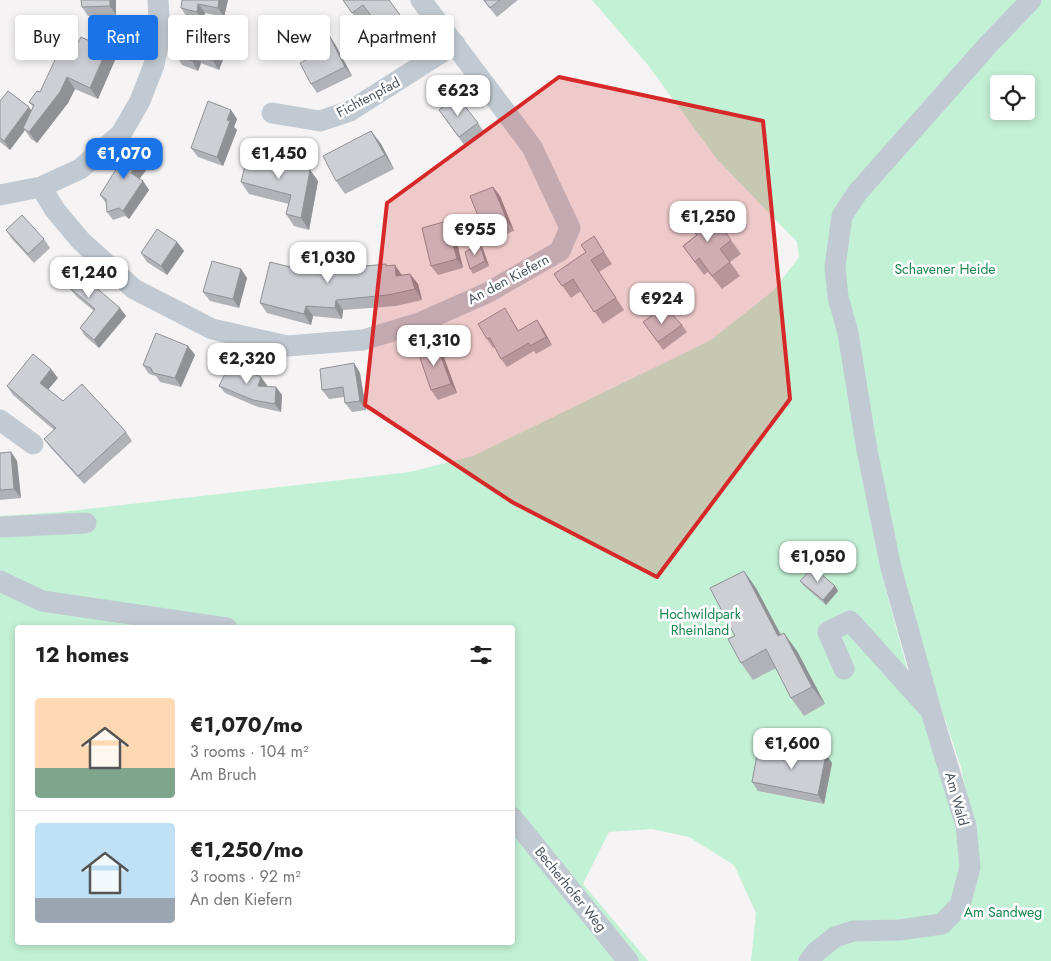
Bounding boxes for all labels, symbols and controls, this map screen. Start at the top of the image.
chip: Buy [15,15,78,60]
chip: Rent [88,15,158,60]
chip: Filters [168,15,248,60]
chip: New [258,15,330,60]
chip: Apartment [340,15,454,60]
street label: Fichtenpfad [333,72,403,122]
pin: €623 [428,74,488,117]
map controls [990,75,1035,120]
button: locate [990,75,1035,120]
text: €623 [437,79,479,102]
pin: €1,070 [83,138,165,180]
pin: €1,450 [238,138,320,180]
text: €1,070 [97,142,151,165]
text: €1,450 [251,142,307,165]
pin: €1,250 [667,200,749,243]
text: €1,250 [680,205,736,228]
pin: €955 [445,214,505,256]
text: €955 [454,218,496,241]
pin: €1,030 [287,242,369,284]
text: €1,030 [301,246,355,269]
street label: An den Kiefern [464,249,552,309]
pin: €1,240 [48,256,130,299]
park label: Schavener Heide [894,259,996,279]
text: €1,240 [61,261,117,284]
pin: €924 [632,282,692,325]
text: €924 [641,287,683,310]
pin: €1,310 [393,324,475,367]
text: €1,310 [408,329,460,352]
pin: €2,320 [206,342,288,385]
text: €2,320 [218,347,276,370]
pin: €1,050 [777,540,859,583]
text: €1,050 [790,545,846,568]
park label: Hochwildpark Rheinland [659,604,742,640]
text: 12 homes [35,640,129,670]
icon: filters [467,641,495,669]
text: €1,070/mo [190,710,303,740]
icon: home [75,718,135,778]
pin: €1,600 [751,728,833,770]
text: €1,600 [764,732,820,755]
text: 3 rooms · 104 m² [190,740,309,763]
text: Am Bruch [190,763,257,786]
street label: Am Wald [940,770,974,828]
text: €1,250/mo [190,835,303,865]
street label: Becherhofer Weg [530,842,612,936]
icon: home [75,843,135,903]
text: 3 rooms · 92 m² [190,865,301,888]
text: An den Kiefern [190,888,292,911]
park label: Am Sandweg [964,902,1042,922]

